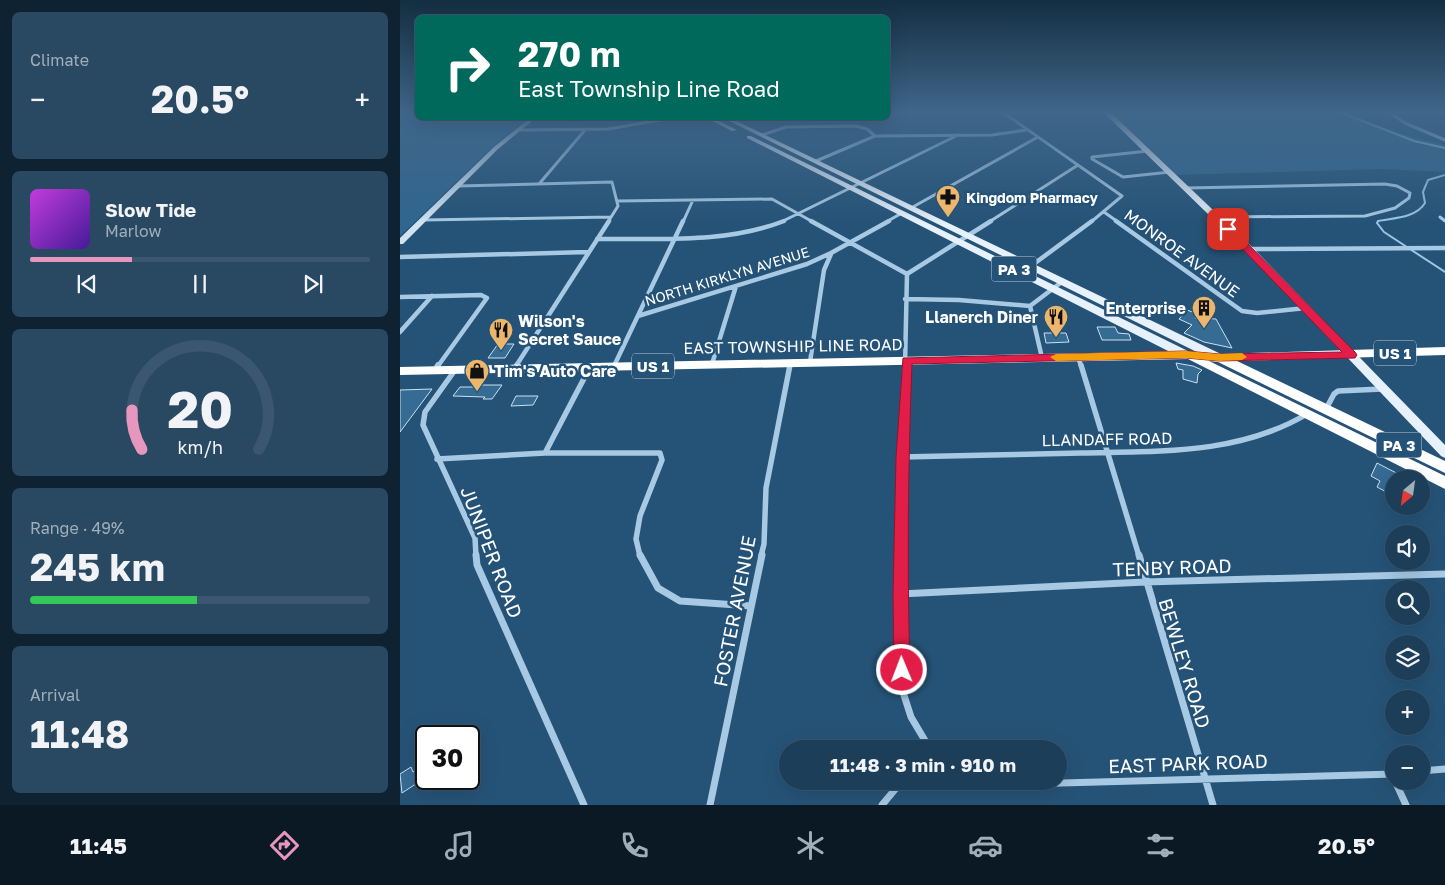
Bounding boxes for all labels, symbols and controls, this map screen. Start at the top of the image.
text: 270 m [518,33,621,75]
icon: right [435,35,500,100]
text: Climate [30,50,89,70]
text: East Township Line Road [518,75,780,102]
text: 20.5° [151,76,249,121]
text: − [30,83,45,116]
text: + [355,83,370,116]
pharmacy icon: Kingdom Pharmacy [935,184,961,218]
place label: Kingdom Pharmacy [966,189,1098,206]
text: Slow Tide [105,198,196,221]
street label: MONROE AVENUE [1120,204,1244,302]
pin [1207,208,1249,250]
icon: arrive [1214,215,1242,243]
text: Marlow [105,221,161,241]
street label: NORTH KIRKLYN AVENUE [643,243,811,309]
road number: PA 3 [992,256,1036,282]
icon: previous [73,270,101,298]
icon: pause [186,270,214,298]
icon: next [299,270,327,298]
building icon: Enterprise [1191,295,1217,329]
place label: Enterprise [1105,298,1186,318]
restaurant icon: Llanerch Diner [1043,304,1069,338]
place label: Llanerch Diner [925,307,1038,327]
place label: Wilson's Secret Sauce [518,311,621,349]
restaurant icon: Wilson's Secret Sauce [488,317,514,351]
street label: EAST TOWNSHIP LINE ROAD [683,334,903,358]
road number: US 1 [1374,340,1416,366]
road number: US 1 [632,354,674,378]
shop icon: Tim's Auto Care [464,358,490,392]
place label: Tim's Auto Care [494,361,616,381]
text: 20 [167,377,233,439]
street label: LLANDAFF ROAD [1042,428,1172,450]
road number: PA 3 [1376,432,1422,458]
text: km/h [177,436,223,458]
north arrow [1385,470,1430,515]
map controls [1385,470,1430,790]
street label: JUNIPER ROAD [456,483,528,621]
text: Range · 49% [30,518,124,538]
button: sound [1385,525,1430,570]
street label: FOSTER AVENUE [708,533,760,689]
text: 245 km [30,544,165,589]
street label: TENBY ROAD [1112,553,1232,581]
button: search [1385,580,1430,625]
street label: BEWLEY ROAD [1154,595,1216,731]
button: layers [1385,635,1430,680]
position arrow [875,643,927,695]
text: Arrival [30,685,80,705]
button: + [1385,690,1430,735]
text: 11:48 [30,711,129,756]
speed limit sign: 30 [415,725,480,790]
button: − [1385,745,1430,790]
street label: EAST PARK ROAD [1108,749,1268,777]
text: 11:48 · 3 min · 910 m [830,753,1016,776]
icon: directions [267,828,302,863]
icon: music [442,828,477,863]
icon: phone [617,828,652,863]
icon: climate [793,828,828,863]
icon: car [968,828,1003,863]
icon: filters [1143,828,1178,863]
text: 11:45 [70,832,127,859]
text: 20.5° [1318,832,1375,859]

